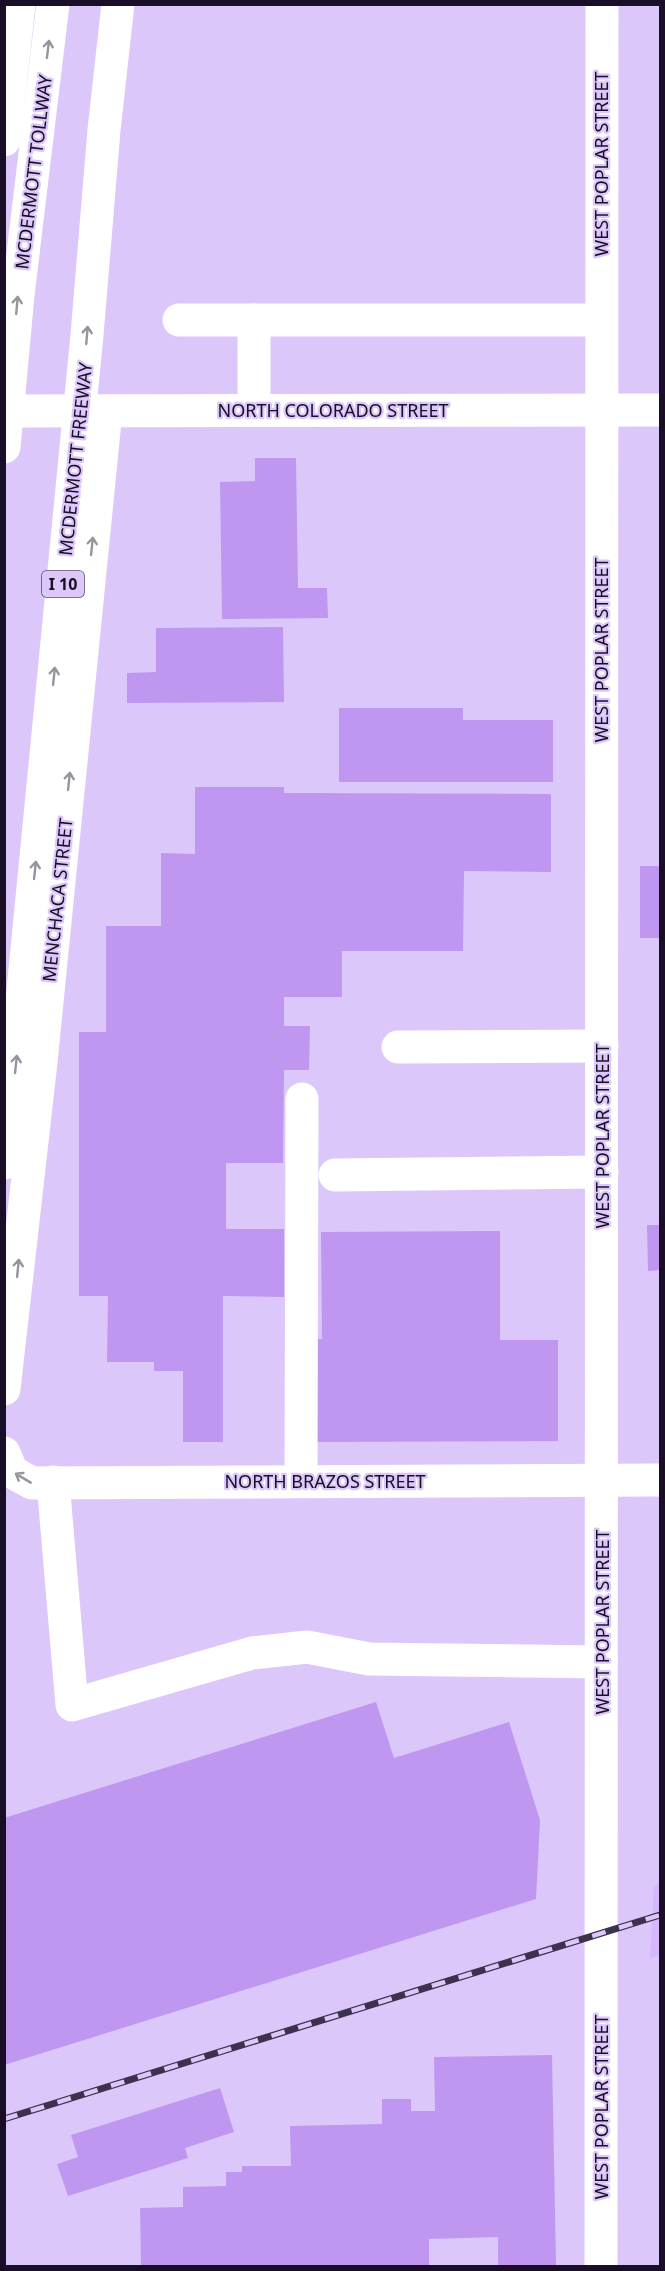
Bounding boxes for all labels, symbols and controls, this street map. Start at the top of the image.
one-way arrow [42,40,53,60]
street label: WEST POPLAR STREET [589,71,613,257]
street label: MCDERMOTT TOLLWAY [9,73,57,271]
one-way arrow [12,296,23,316]
one-way arrow [82,326,93,346]
street label: MCDERMOTT FREEWAY [53,360,97,557]
street label: NORTH COLORADO STREET [218,398,448,422]
one-way arrow [87,536,98,556]
street label: WEST POPLAR STREET [589,557,613,743]
road number: I 10 [42,571,84,597]
one-way arrow [49,666,60,686]
one-way arrow [64,772,75,792]
street label: MENCHACA STREET [36,817,78,983]
one-way arrow [30,860,41,880]
street label: WEST POPLAR STREET [590,1043,614,1229]
one-way arrow [11,1054,22,1074]
one-way arrow [13,1258,24,1278]
street label: NORTH BRAZOS STREET [224,1469,426,1493]
one-way arrow [15,1471,32,1483]
street label: WEST POPLAR STREET [590,1529,614,1715]
street label: WEST POPLAR STREET [589,2014,613,2200]

